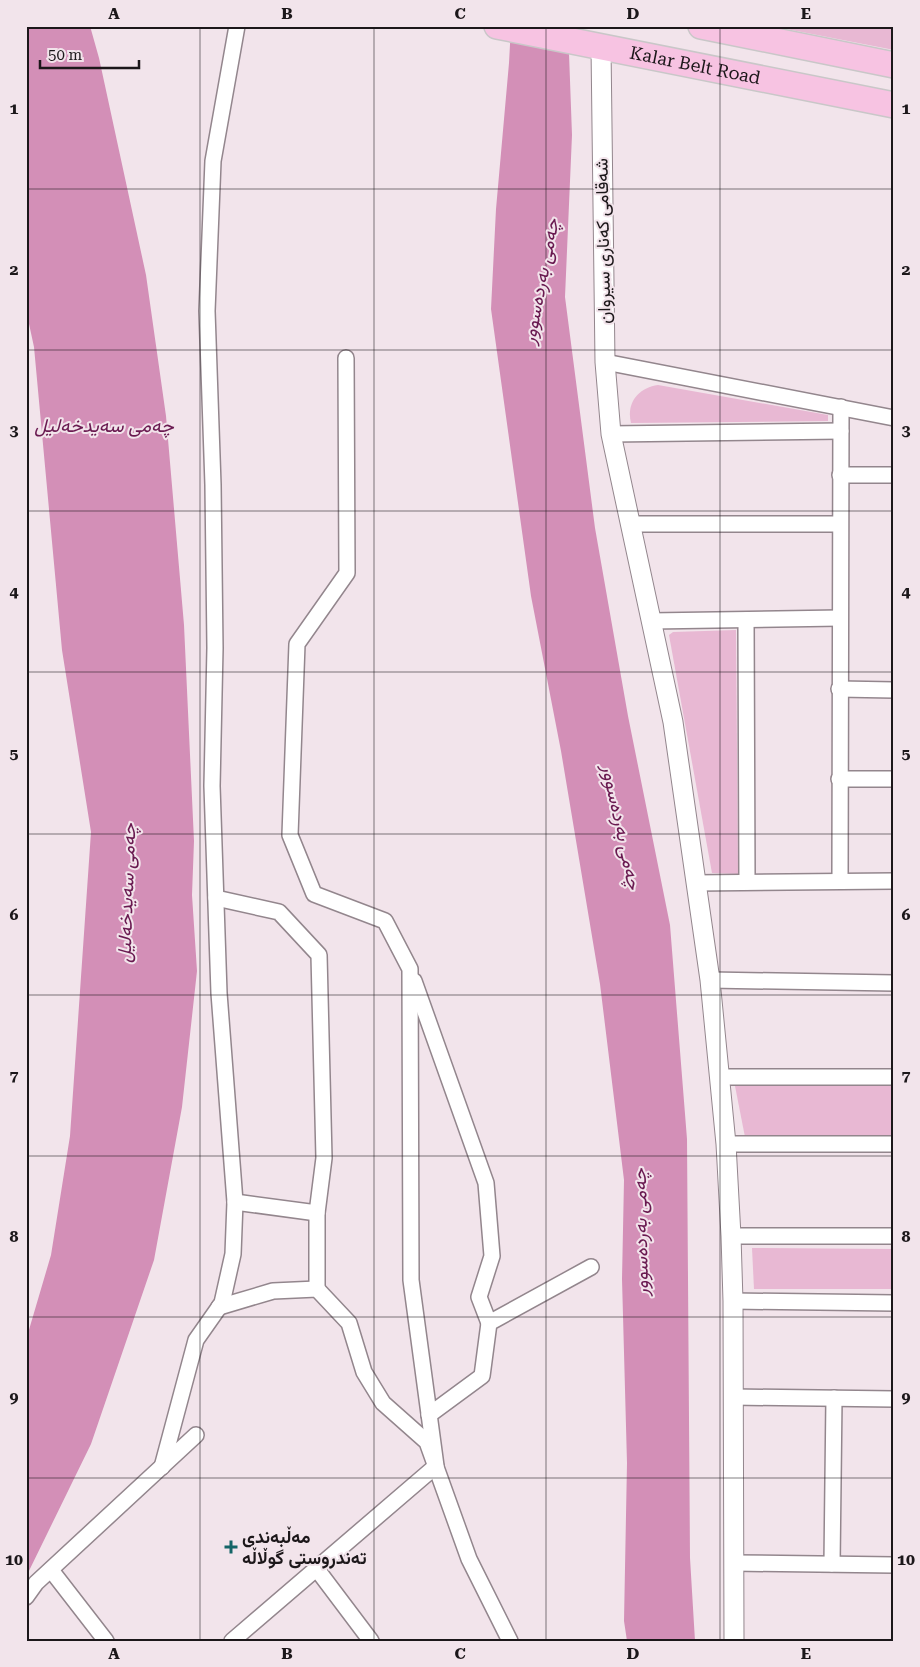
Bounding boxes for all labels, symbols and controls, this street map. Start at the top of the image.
text: A [108,4,120,23]
text: B [281,4,293,23]
text: C [454,4,466,23]
text: D [627,4,640,23]
text: E [801,4,811,23]
scale bar [40,38,139,70]
street label: Kalar Belt Road [628,42,763,88]
text: 50 m [48,46,83,64]
text: 1 [10,99,19,118]
text: 1 [902,99,911,118]
street label: شەقامی کەناری سیروان [591,158,615,324]
water label: چەمی بەردەسوور [517,215,566,347]
text: 2 [10,260,19,279]
text: 2 [902,260,911,279]
water label: چەمی سەیدخەلیل [34,414,175,439]
text: 3 [10,421,19,440]
text: 3 [902,421,911,440]
text: 4 [10,582,19,601]
text: 4 [902,582,911,601]
text: 5 [10,744,19,763]
text: 5 [902,744,911,763]
water label: چەمی بەردەسوور [595,762,646,893]
water label: چەمی سەیدخەلیل [113,822,142,963]
text: 6 [10,905,19,924]
text: 6 [902,905,911,924]
text: 7 [10,1066,19,1085]
text: 7 [902,1066,911,1085]
water label: چەمی بەردەسوور [628,1167,655,1297]
text: 8 [10,1227,19,1246]
text: 8 [902,1227,911,1246]
text: 9 [10,1388,19,1407]
text: 9 [902,1388,911,1407]
place label: مەڵبەندی تەندروستی گوڵاڵە [242,1526,367,1569]
marker: مەڵبەندی تەندروستی گوڵاڵە [224,1540,238,1554]
text: 10 [5,1550,23,1569]
text: 10 [897,1550,915,1569]
text: A [108,1644,120,1663]
text: B [281,1644,293,1663]
text: C [454,1644,466,1663]
text: D [627,1644,640,1663]
text: E [801,1644,811,1663]

